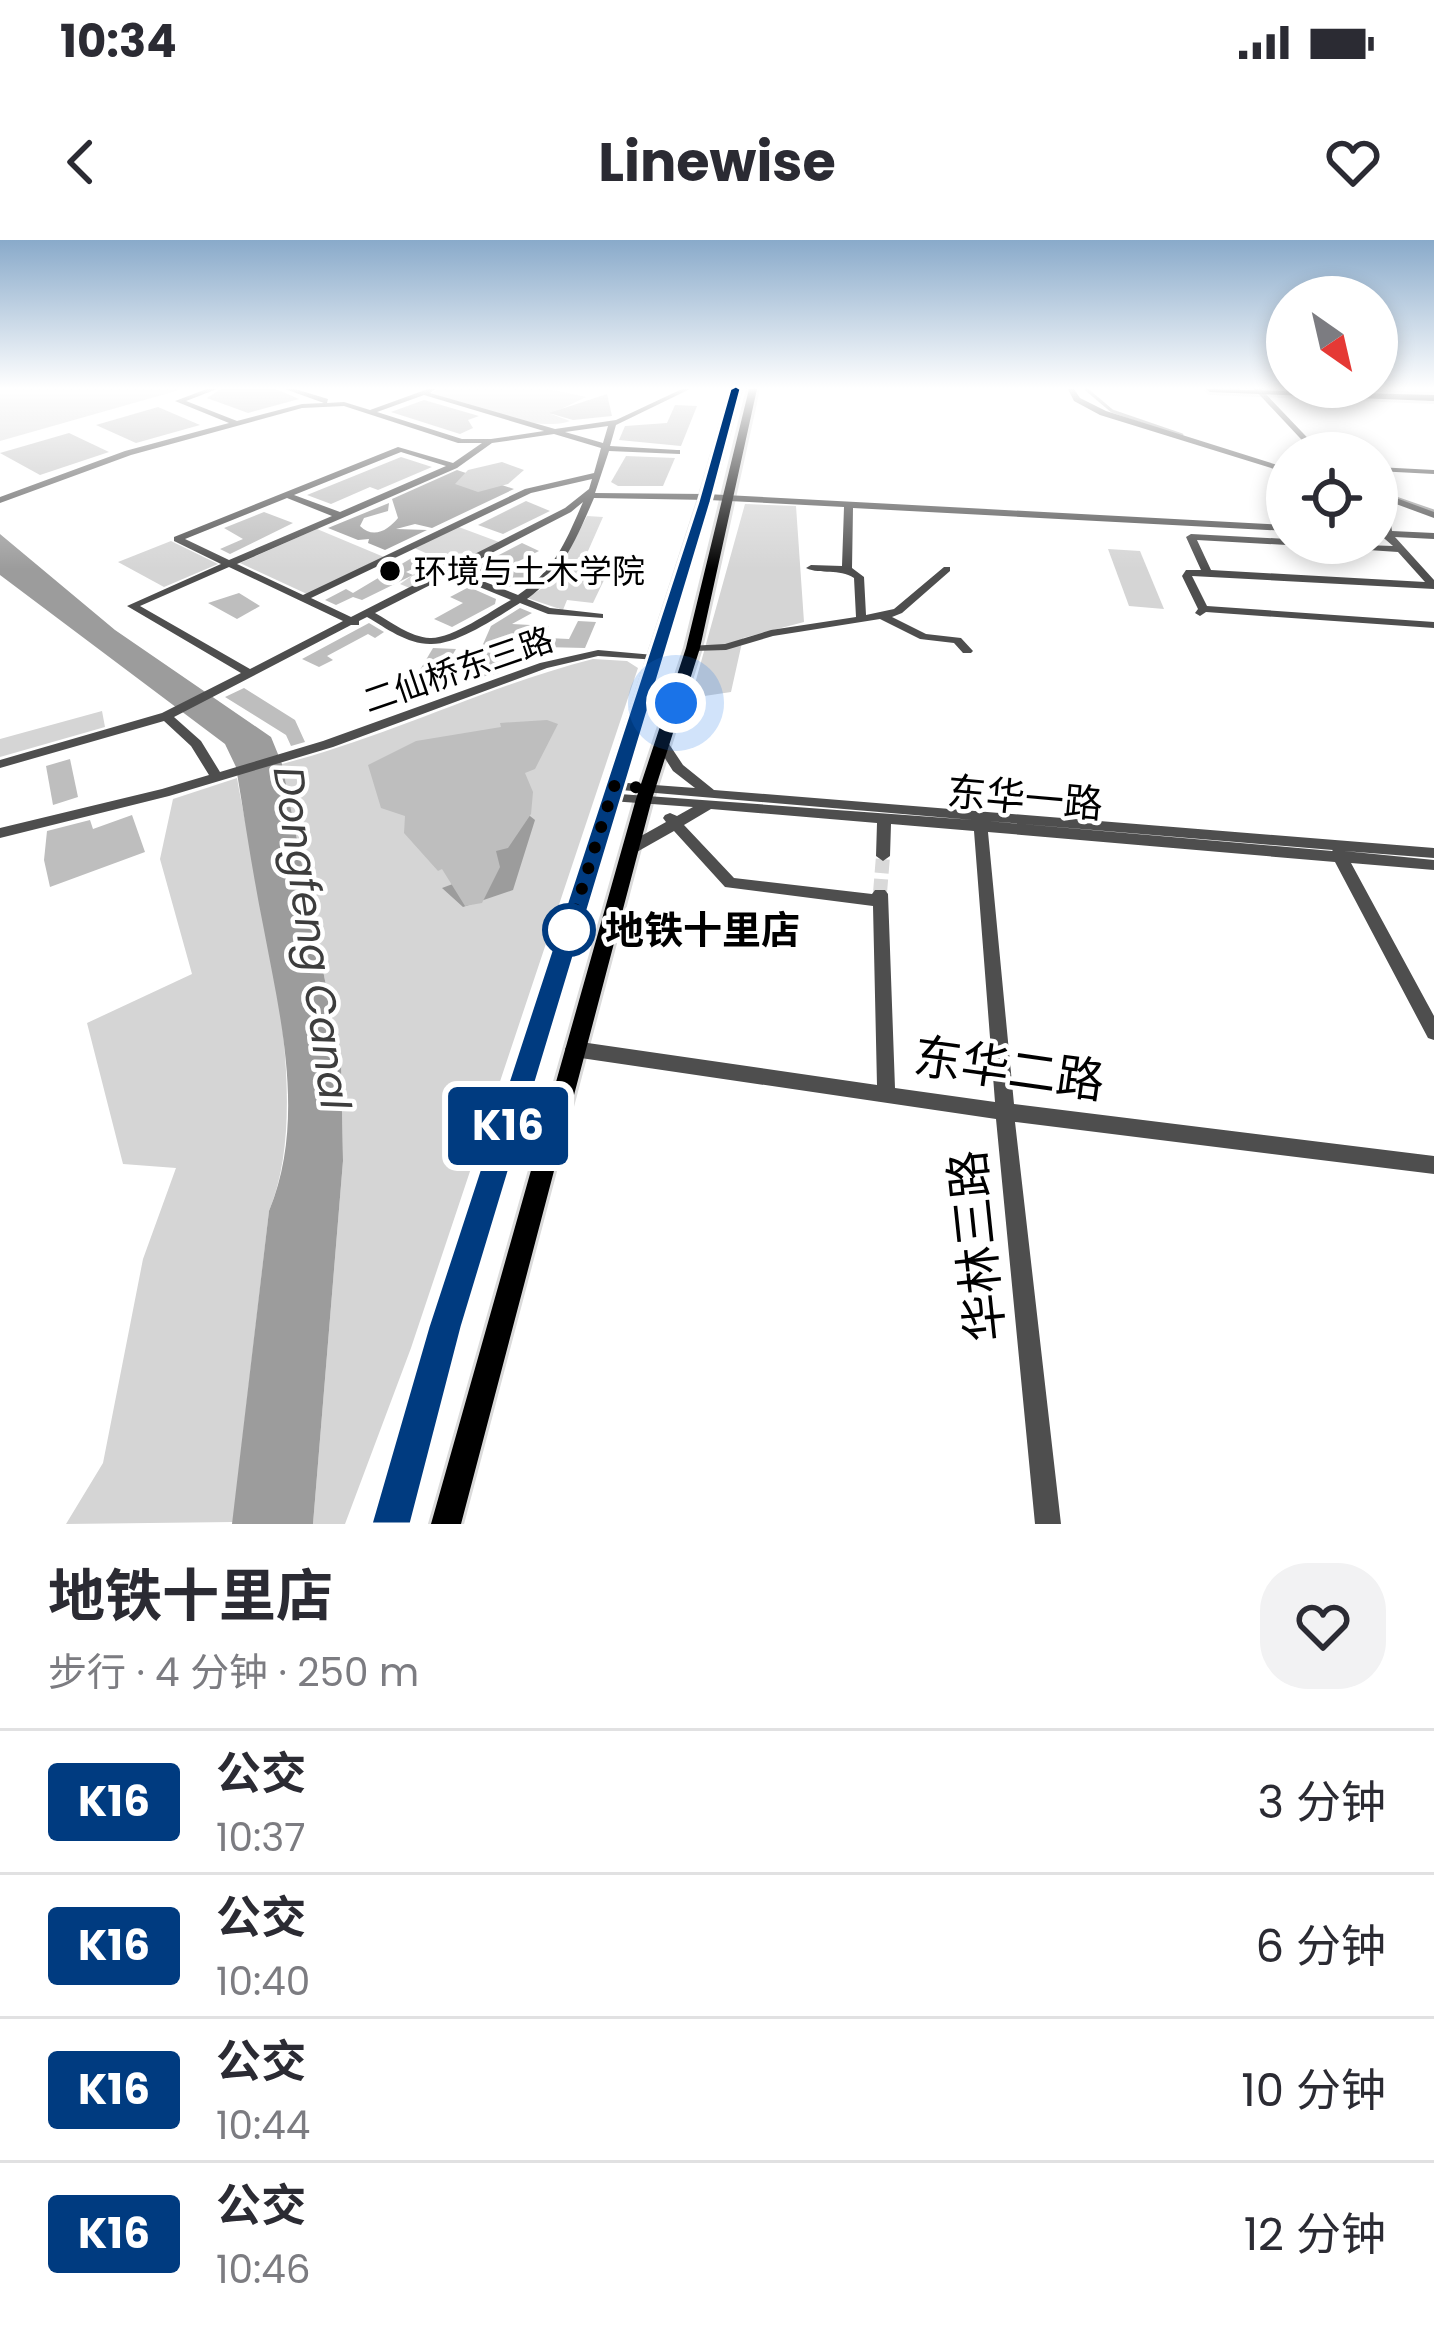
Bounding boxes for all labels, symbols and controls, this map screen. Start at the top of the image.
text: 10:34 [60,10,177,73]
text: Linewise [598,124,836,200]
icon: back [48,129,114,195]
icon: heart [1320,129,1386,195]
north arrow [1266,276,1398,408]
map controls [1266,276,1398,564]
button: locate [1266,432,1398,564]
place label: 环境与土木学院 [414,548,645,595]
marker: 环境与土木学院 [377,558,403,584]
street label: 二仙桥东三路 [357,616,559,724]
your location [646,673,706,733]
water label: Dongfeng Canal [259,763,365,1114]
street label: 东华一路 [945,764,1105,832]
place label: 地铁十里店 [605,903,800,958]
marker: 地铁十里店 [544,905,594,955]
street label: 东华二路 [909,1022,1109,1116]
line badge: K16 [439,1087,577,1165]
text: K16 [472,1096,544,1155]
street label: 华林三路 [934,1147,1020,1345]
text: 地铁十里店 [48,1556,333,1636]
button: heart [1260,1563,1386,1689]
text: 步行 · 4 分钟 · 250 m [48,1645,419,1700]
text: 公交 [216,1742,306,1805]
text: 3 分钟 [1257,1771,1386,1834]
text: K16 [78,1772,150,1831]
text: 10:37 [216,1810,306,1865]
text: 公交 [216,1886,306,1949]
text: 6 分钟 [1255,1915,1386,1978]
text: K16 [78,1916,150,1975]
text: 10:40 [216,1954,310,2009]
text: 公交 [216,2030,306,2093]
text: 10 分钟 [1241,2059,1386,2122]
text: K16 [78,2060,150,2119]
text: 10:44 [216,2098,310,2153]
text: 公交 [216,2174,306,2237]
text: 12 分钟 [1244,2203,1386,2266]
text: K16 [78,2204,150,2263]
text: 10:46 [216,2242,311,2297]

